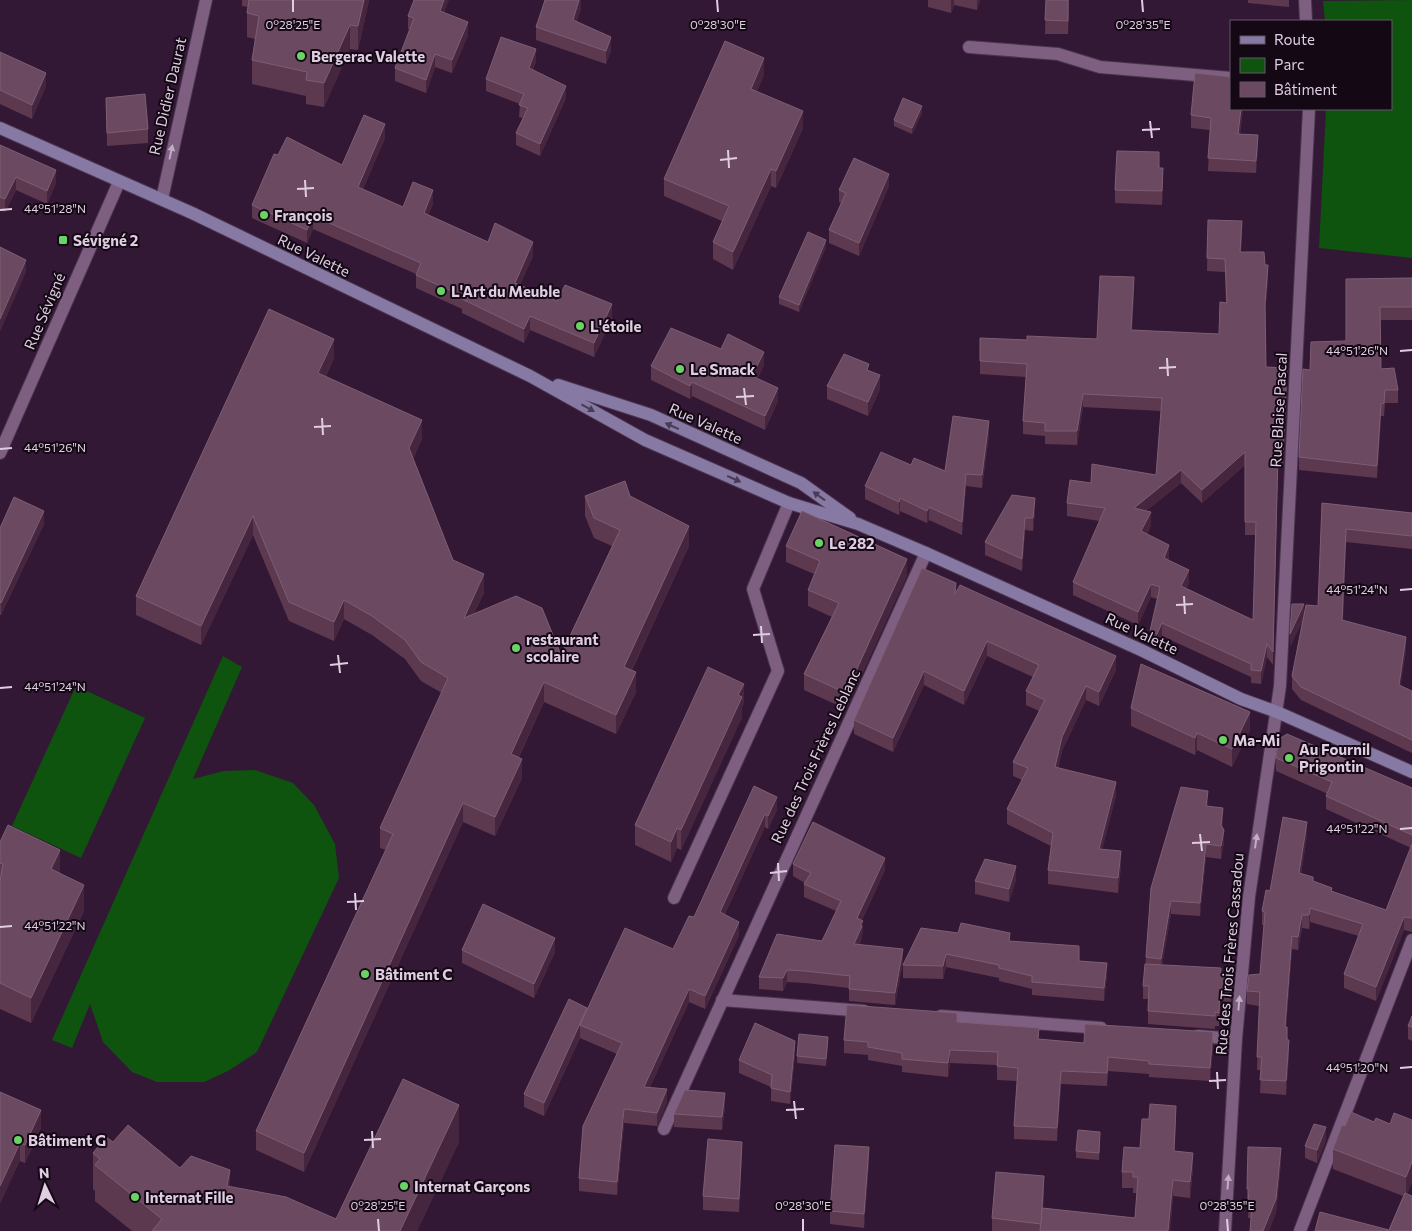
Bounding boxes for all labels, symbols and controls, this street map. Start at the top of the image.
text: 0°28'25"E [266,17,320,31]
text: 0°28'30"E [690,17,746,31]
text: 0°28'35"E [1115,17,1171,31]
legend [1230,20,1392,110]
text: Route [1274,30,1315,48]
street label: Rue Didier Daurat [145,35,189,157]
place label: Bergerac Valette [311,47,425,65]
marker: Bergerac Valette [295,50,307,62]
text: Parc [1274,55,1304,73]
text: Bâtiment [1274,80,1337,98]
one-way arrow [167,144,175,159]
text: 44°51'28"N [24,201,86,215]
place label: François [274,206,333,224]
marker: François [258,209,270,221]
street label: Rue Valette [275,230,353,280]
place label: Sévigné 2 [73,231,138,249]
marker: Sévigné 2 [57,234,69,246]
street label: Rue Sévigné [20,270,68,352]
place label: L'Art du Meuble [451,282,560,300]
marker: L'Art du Meuble [435,285,447,297]
place label: L'étoile [590,317,641,335]
marker: L'étoile [574,320,586,332]
text: 44°51'26"N [1326,343,1388,357]
street label: Rue Blaise Pascal [1266,352,1290,468]
place label: Le Smack [690,360,756,378]
marker: Le Smack [674,363,686,375]
street label: Rue Valette [667,399,745,447]
one-way arrow [580,404,595,412]
one-way arrow [665,421,679,429]
text: 44°51'26"N [24,440,86,454]
one-way arrow [727,475,741,483]
one-way arrow [812,491,825,501]
place label: Le 282 [829,534,875,552]
marker: Le 282 [813,537,825,549]
text: 44°51'24"N [1326,582,1388,596]
street label: Rue Valette [1103,608,1181,658]
place label: restaurant scolaire [526,630,599,665]
marker: restaurant scolaire [510,642,522,654]
street label: Rue des Trois Frères Leblanc [767,666,863,846]
text: 44°51'24"N [24,679,86,693]
place label: Ma-Mi [1233,731,1280,749]
marker: Ma-Mi [1217,734,1229,746]
place label: Au Fournil Prigontin [1299,740,1370,775]
marker: Au Fournil Prigontin [1283,752,1295,764]
text: 44°51'22"N [1326,821,1388,835]
one-way arrow [1252,833,1260,849]
street label: Rue des Trois Frères Cassadou [1211,852,1247,1056]
text: 44°51'22"N [24,918,86,932]
place label: Bâtiment C [375,965,452,983]
marker: Bâtiment C [359,968,371,980]
one-way arrow [1236,994,1244,1010]
text: 44°51'20"N [1326,1060,1388,1074]
place label: Bâtiment G [28,1131,106,1149]
marker: Bâtiment G [12,1134,24,1146]
north arrow [20,1161,70,1211]
text: N [38,1164,50,1181]
one-way arrow [1224,1174,1232,1190]
place label: Internat Garçons [414,1177,530,1195]
marker: Internat Garçons [398,1180,410,1192]
place label: Internat Fille [145,1188,234,1206]
marker: Internat Fille [129,1191,141,1203]
text: 0°28'25"E [351,1198,405,1212]
text: 0°28'30"E [775,1198,831,1212]
text: 0°28'35"E [1199,1198,1255,1212]

